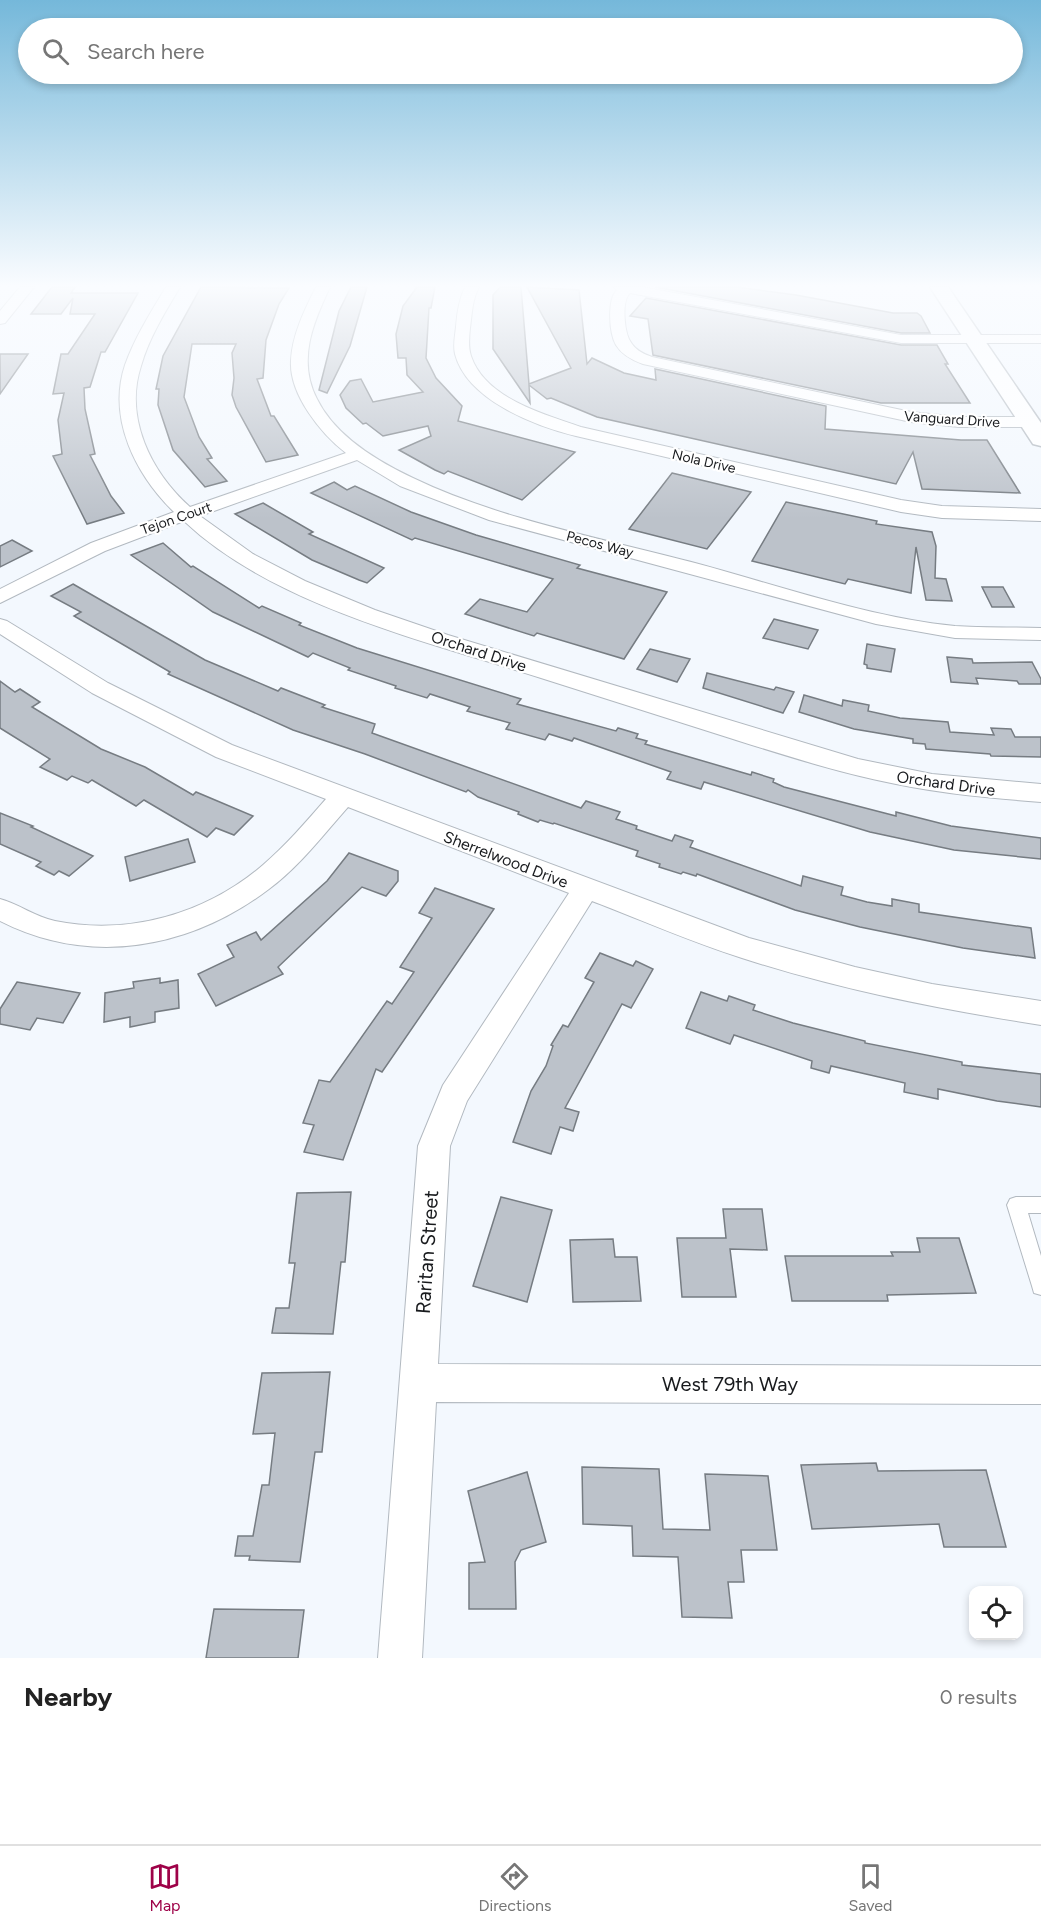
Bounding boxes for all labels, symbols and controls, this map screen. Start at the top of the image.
search box [18,18,1023,84]
icon: search [39,35,72,68]
text: Search here [87,38,205,65]
street label: Vanguard Drive [903,408,1001,431]
street label: Nola Drive [670,446,738,477]
street label: Tejon Court [139,498,214,539]
street label: Pecos Way [565,527,636,562]
street label: Orchard Drive [429,627,529,676]
street label: Orchard Drive [895,767,997,800]
street label: Sherrelwood Drive [441,827,571,892]
street label: Raritan Street [411,1189,443,1315]
street label: West 79th Way [662,1372,798,1396]
map controls [969,1586,1023,1640]
button: locate [969,1586,1023,1640]
text: Nearby [24,1681,112,1713]
text: 0 results [940,1685,1017,1709]
tab: Map [148,1860,181,1915]
tab: Directions [478,1860,551,1915]
tab: Saved [848,1860,893,1915]

